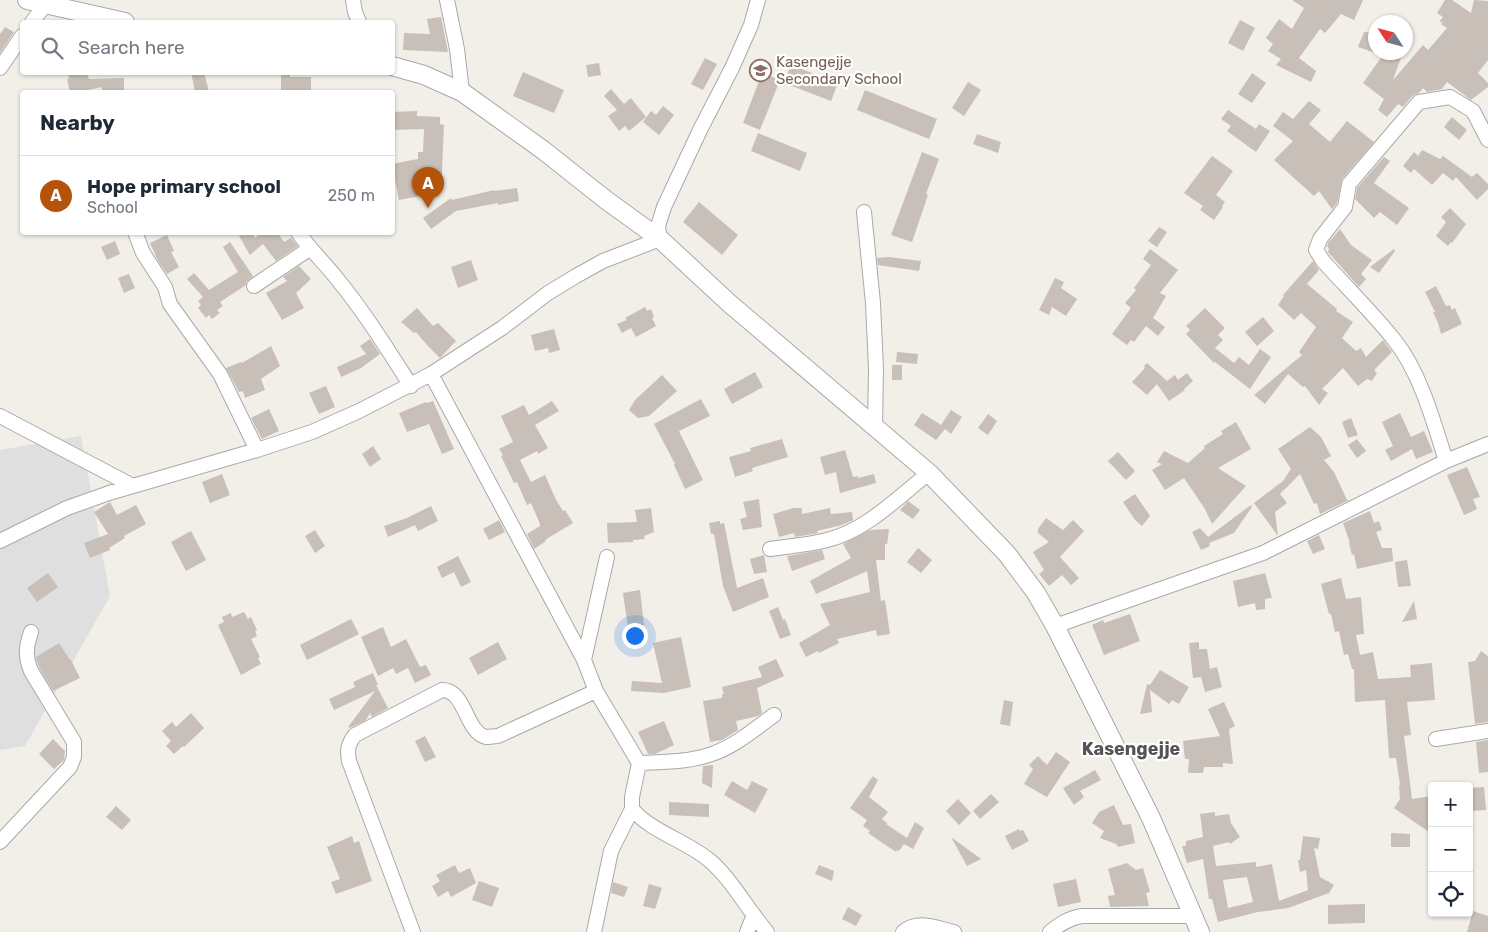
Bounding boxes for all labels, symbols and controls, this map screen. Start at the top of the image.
north arrow [1368,15,1413,60]
search box [20,20,395,75]
icon: search [38,34,66,62]
text: Search here [78,36,185,59]
place label: Kasengejje Secondary School [776,53,902,88]
school or university icon: Kasengejje Secondary School [748,59,772,83]
text: Nearby [40,110,115,135]
pin: A [412,167,444,208]
text: Hope primary school [87,175,281,198]
text: A [50,186,62,205]
text: 250 m [328,186,375,205]
text: School [87,198,138,217]
your location [622,623,648,649]
district label: Kasengejje [1082,738,1181,760]
map controls [1428,782,1473,917]
button: + [1428,782,1473,827]
button: − [1428,827,1473,872]
button: locate [1428,872,1473,917]

